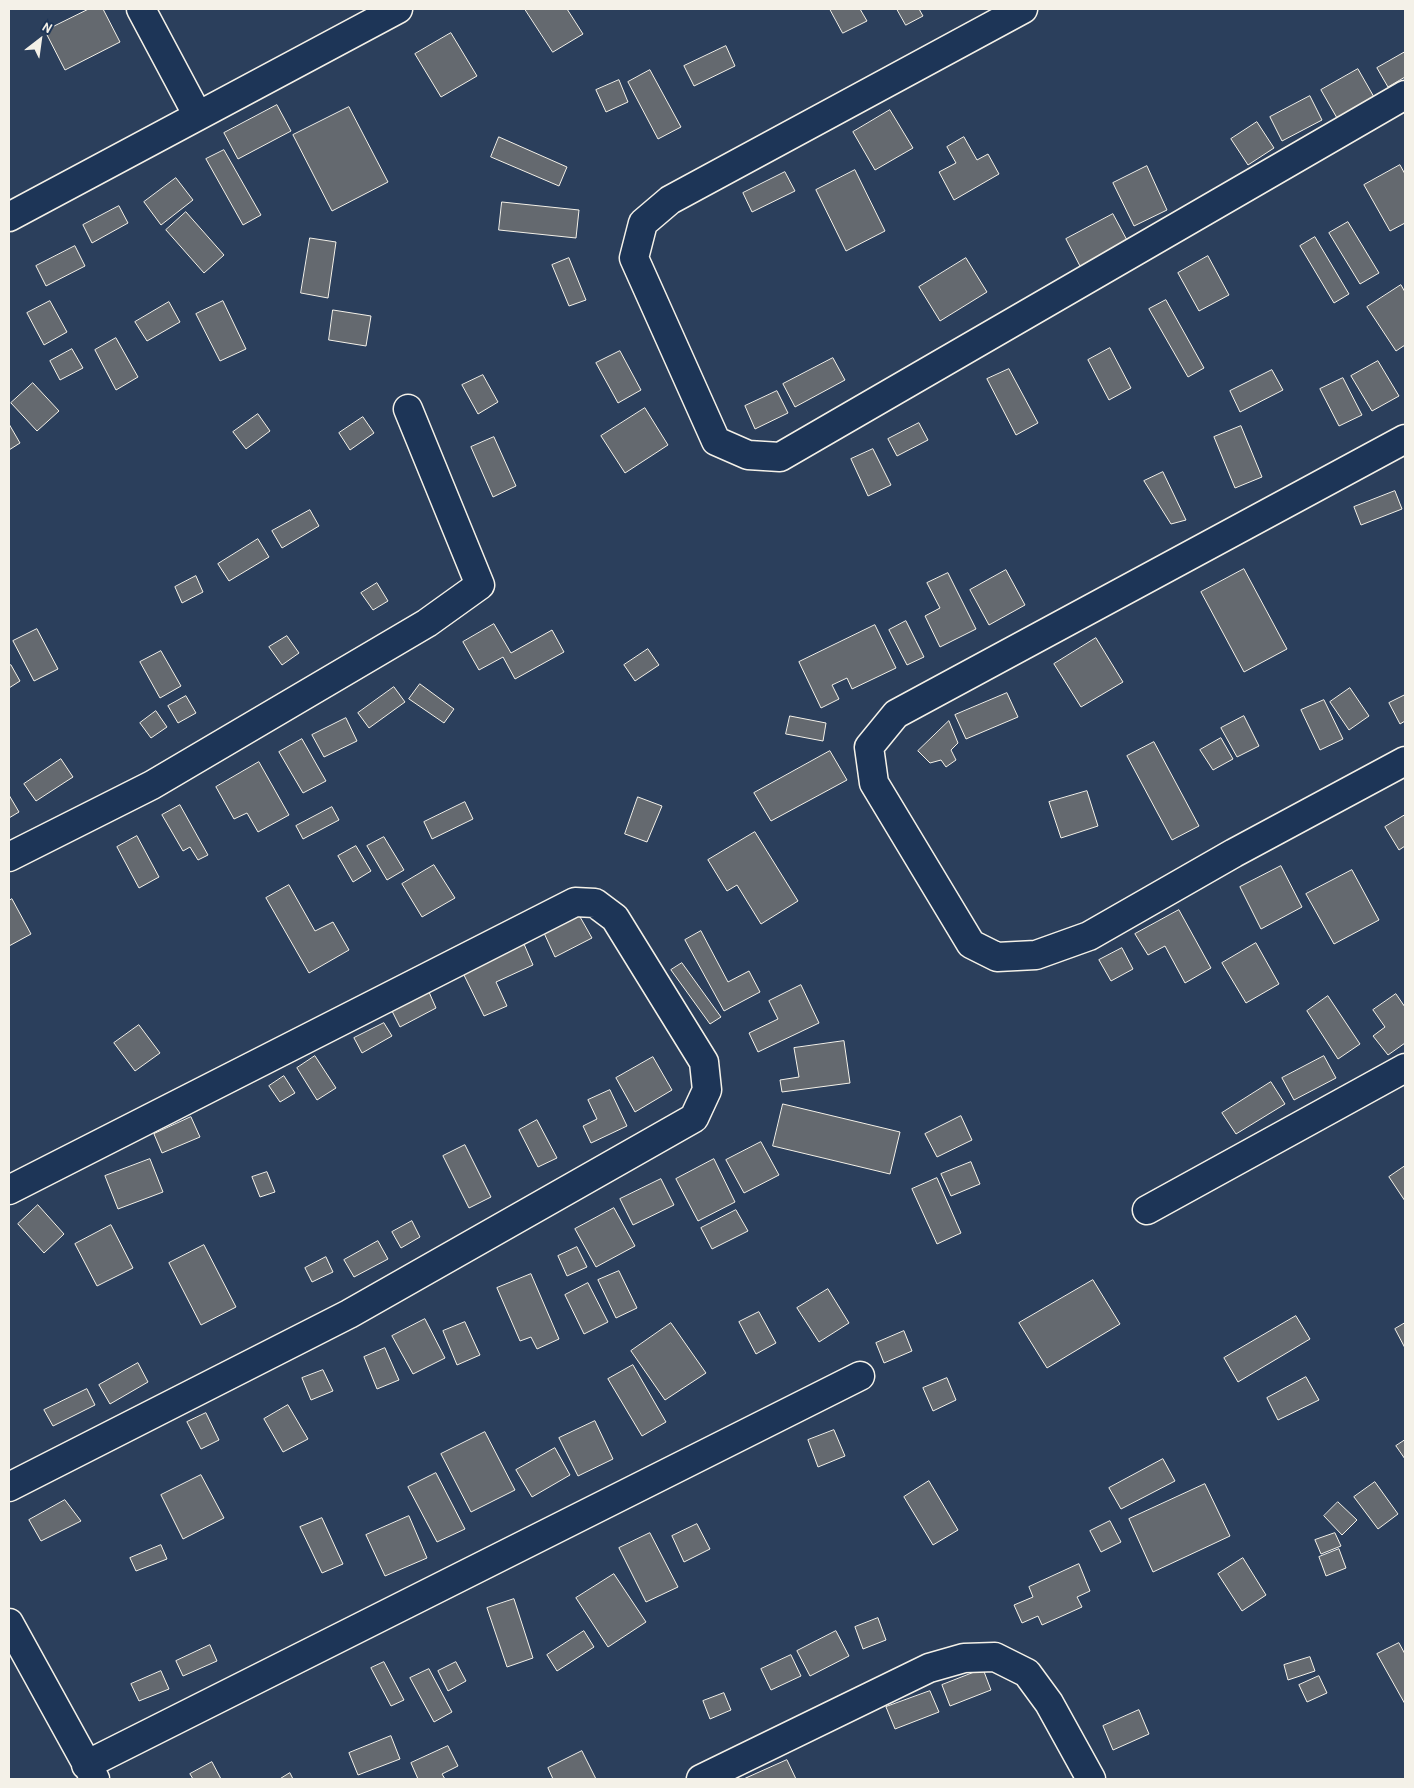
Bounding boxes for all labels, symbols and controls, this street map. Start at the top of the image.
north arrow [15,15,65,65]
text: N [40,16,56,37]

